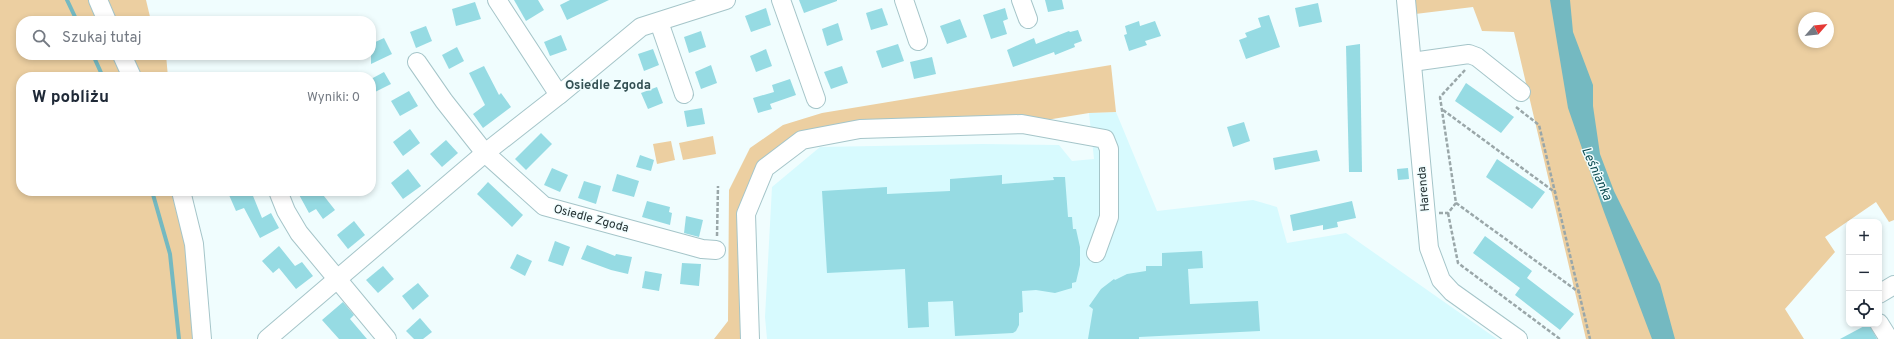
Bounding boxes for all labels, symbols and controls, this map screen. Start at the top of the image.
north arrow [1798,12,1834,48]
search box [16,16,376,60]
icon: search [30,27,52,49]
text: Szukaj tutaj [62,29,142,48]
district label: Osiedle Zgoda [565,78,651,94]
text: W pobliżu [32,87,109,109]
text: Wyniki: 0 [307,90,360,106]
water label: Leśnianka [1577,145,1615,203]
street label: Harenda [1414,166,1434,212]
street label: Osiedle Zgoda [552,201,630,237]
map controls [1846,219,1882,327]
button: + [1846,219,1882,255]
button: − [1846,255,1882,291]
button: locate [1846,291,1882,327]

